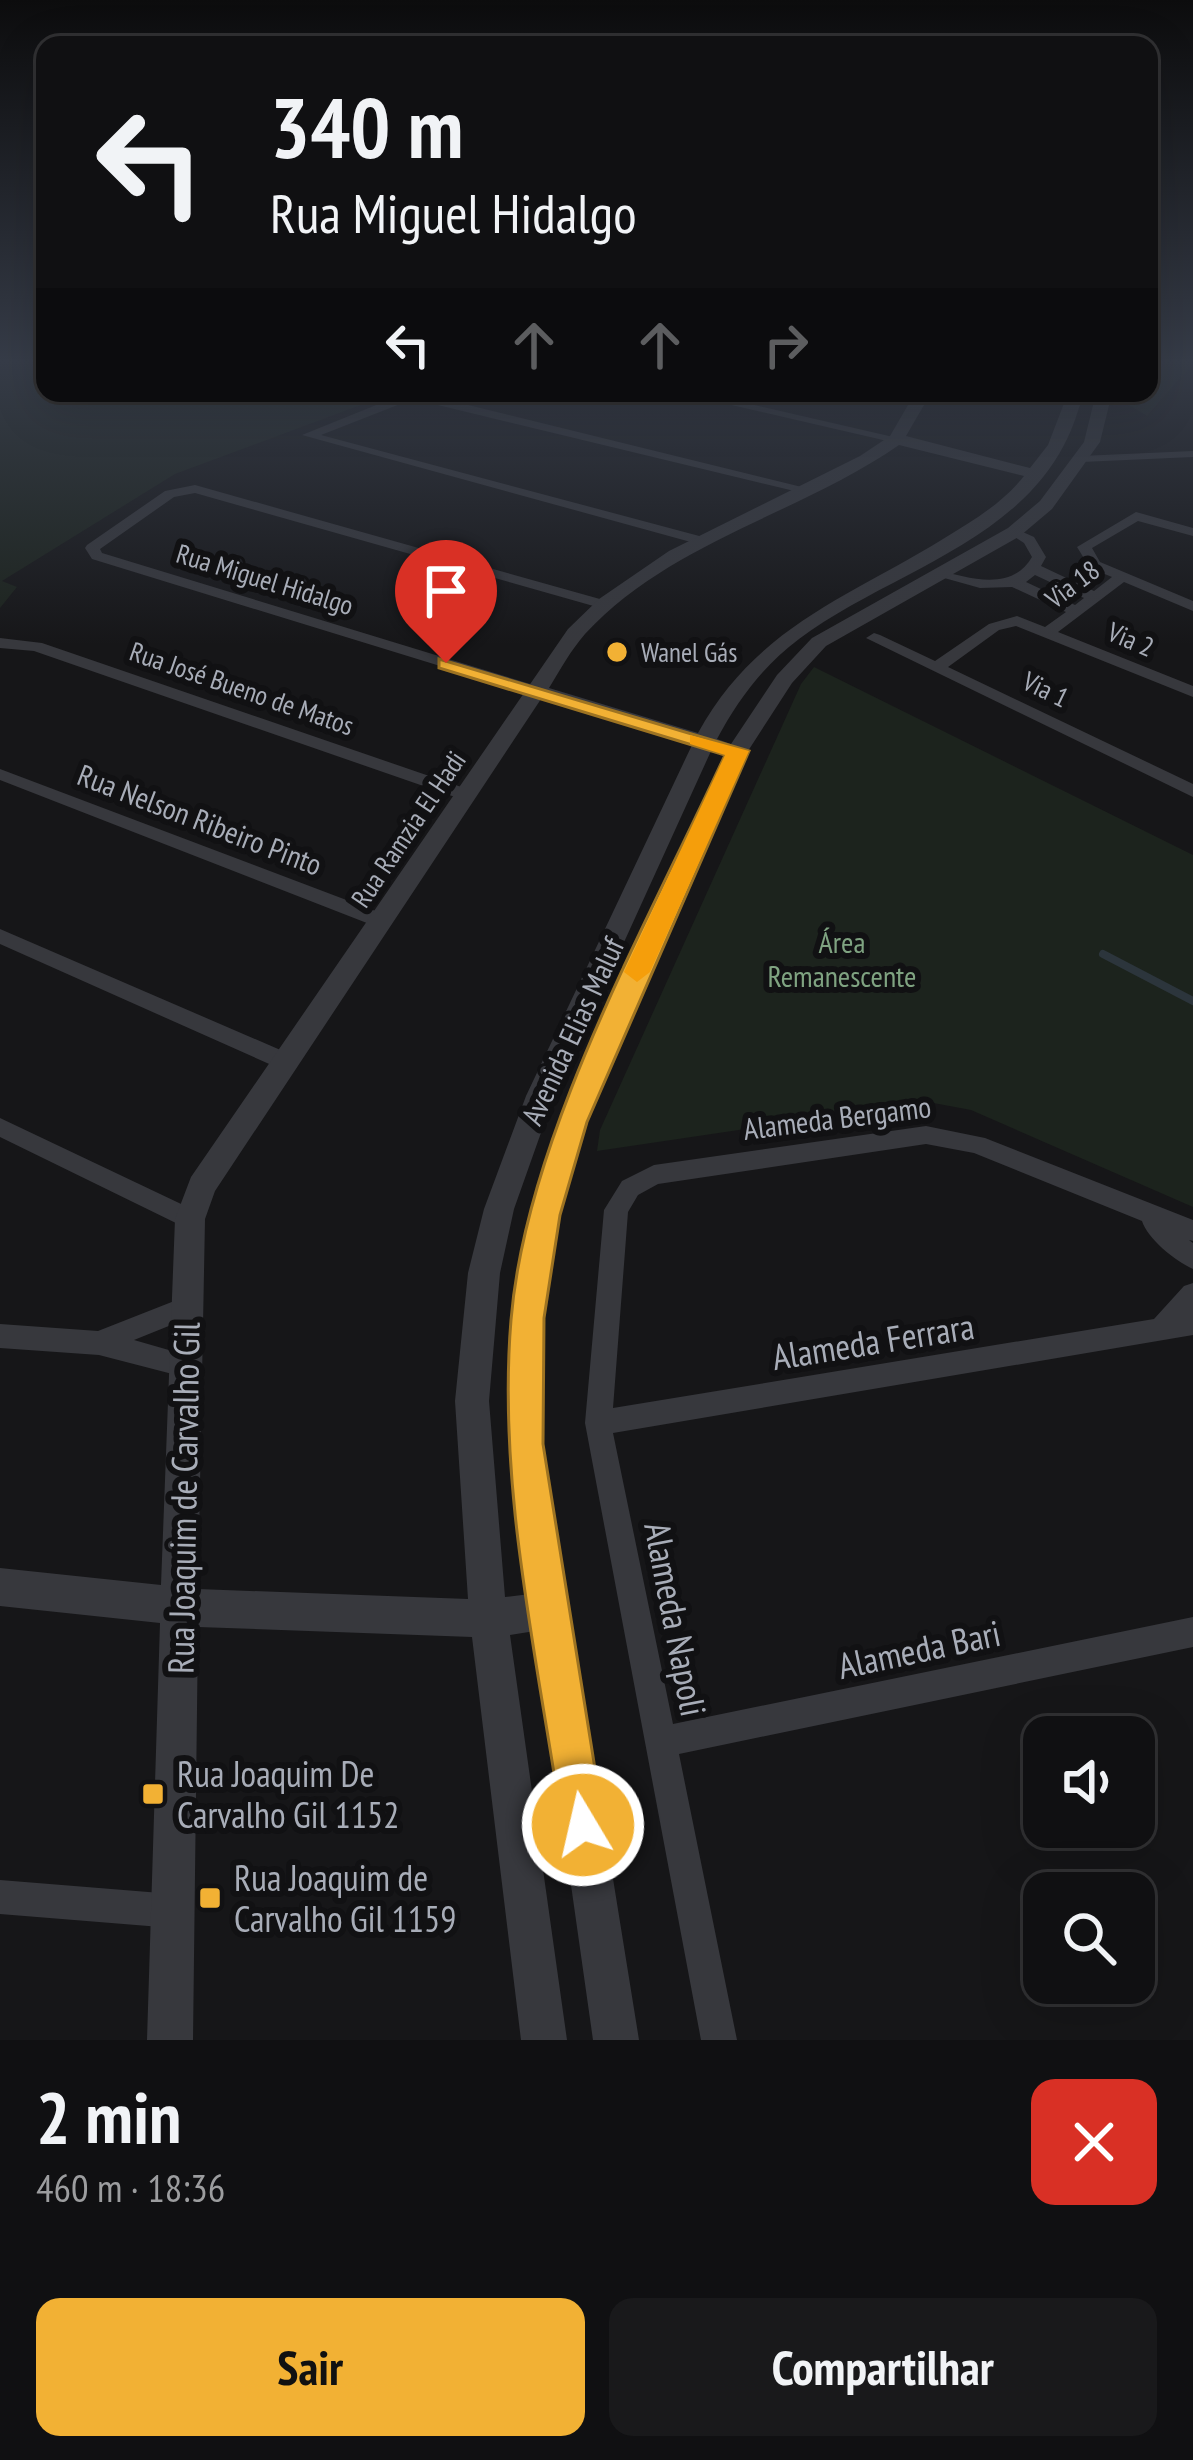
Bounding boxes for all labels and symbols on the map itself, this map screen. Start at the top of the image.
street label: Rua Miguel Hidalgo [172,536,358,622]
pin [395,540,497,663]
street label: Via 18 [1037,553,1106,616]
street label: Via 2 [1102,614,1159,664]
street label: Rua José Bueno de Matos [125,634,359,742]
place label: Wanel Gás [641,635,737,669]
marker: Wanel Gás [604,639,630,665]
street label: Via 1 [1017,663,1075,715]
street label: Rua Ramzia El Hadi [343,744,473,914]
street label: Rua Nelson Ribeiro Pinto [72,754,328,884]
park label: Área Remanescente [768,922,916,995]
street label: Avenida Elias Maluf [512,930,633,1131]
street label: Alameda Bergamo [741,1086,933,1148]
street label: Alameda Ferrara [769,1302,977,1380]
street label: Rua Joaquim de Carvalho Gil [156,1321,210,1674]
street label: Alameda Napoli [634,1518,718,1720]
street label: Alameda Bari [834,1609,1004,1689]
place label: Rua Joaquim De Carvalho Gil 1152 [177,1750,399,1838]
position arrow [520,1762,646,1888]
marker: Rua Joaquim De Carvalho Gil 1152 [140,1781,166,1807]
place label: Rua Joaquim de Carvalho Gil 1159 [234,1854,456,1942]
marker: Rua Joaquim de Carvalho Gil 1159 [197,1885,223,1911]

